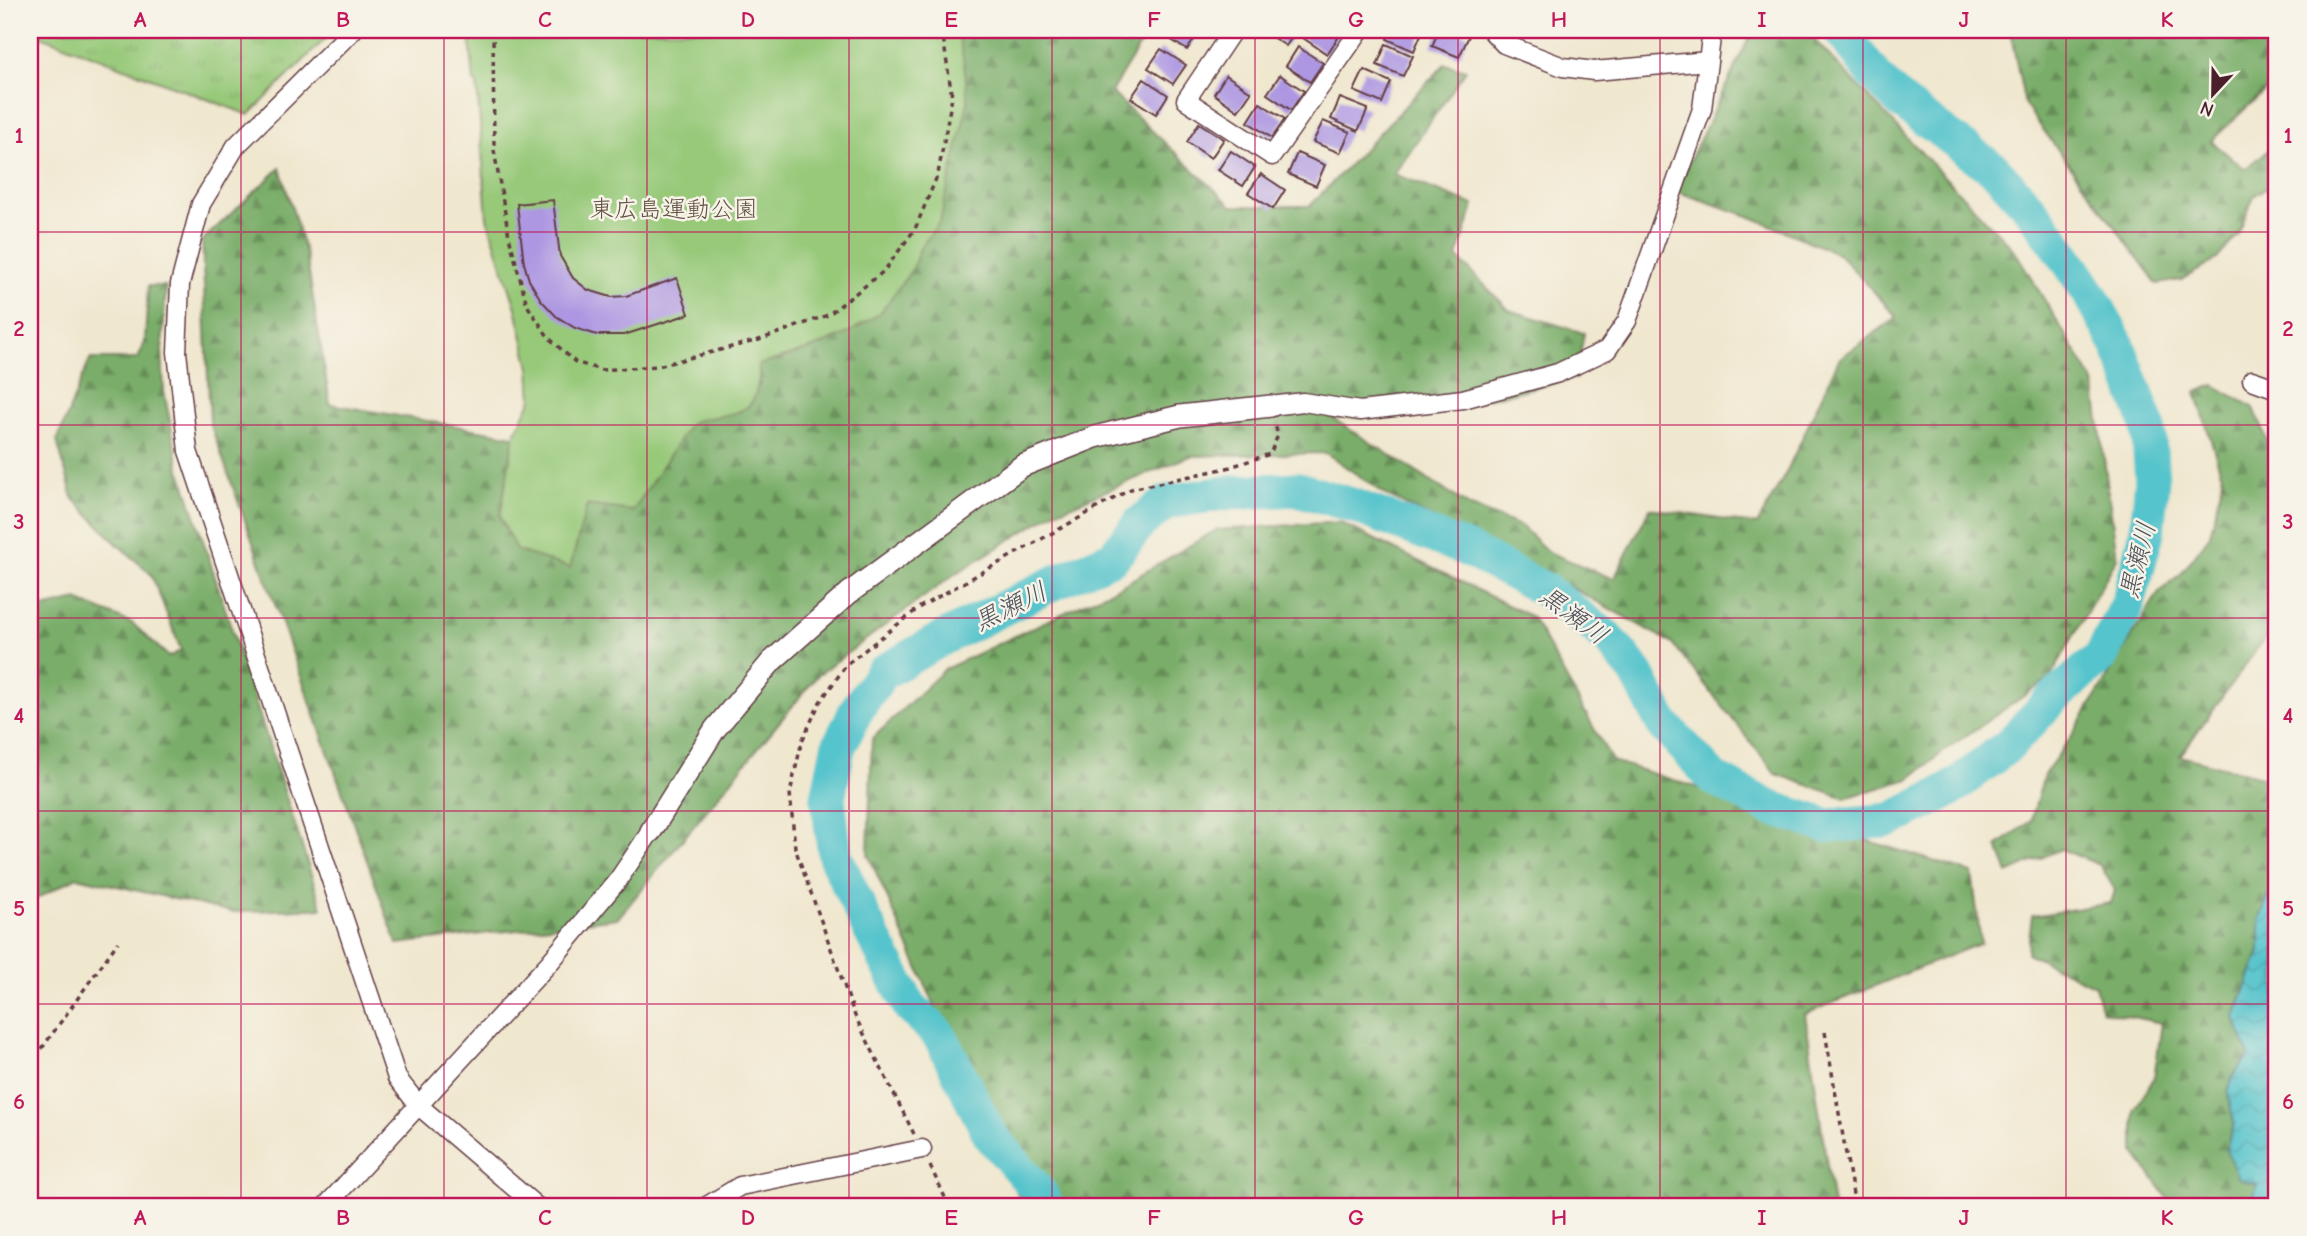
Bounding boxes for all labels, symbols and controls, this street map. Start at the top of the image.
text: A [134,6,147,33]
text: B [336,6,350,33]
text: C [538,6,552,33]
text: D [741,6,755,33]
text: E [944,6,958,33]
text: F [1147,6,1161,33]
text: G [1348,6,1364,33]
text: H [1551,6,1567,33]
text: I [1757,6,1767,33]
text: J [1959,6,1970,33]
text: K [2161,6,2174,33]
north arrow [2178,60,2248,130]
text: N [2197,96,2217,121]
text: 1 [14,122,24,149]
text: 1 [2283,122,2293,149]
park label: 東広島運動公園 [590,195,758,223]
text: 2 [13,315,25,342]
text: 2 [2282,315,2294,342]
text: 3 [13,508,25,535]
text: 3 [2282,508,2294,535]
water label: 黒瀬川 [2114,519,2162,602]
water label: 黒瀬川 [969,576,1052,637]
water label: 黒瀬川 [1533,580,1614,651]
text: 4 [14,702,25,729]
text: 4 [2283,702,2294,729]
text: 5 [13,895,25,922]
text: 5 [2282,895,2294,922]
text: 6 [13,1088,25,1115]
text: 6 [2282,1088,2294,1115]
text: A [134,1204,147,1231]
text: B [336,1204,350,1231]
text: C [538,1204,552,1231]
text: D [741,1204,755,1231]
text: E [944,1204,958,1231]
text: F [1147,1204,1161,1231]
text: G [1348,1204,1364,1231]
text: H [1551,1204,1567,1231]
text: I [1757,1204,1767,1231]
text: J [1959,1204,1970,1231]
text: K [2161,1204,2174,1231]

